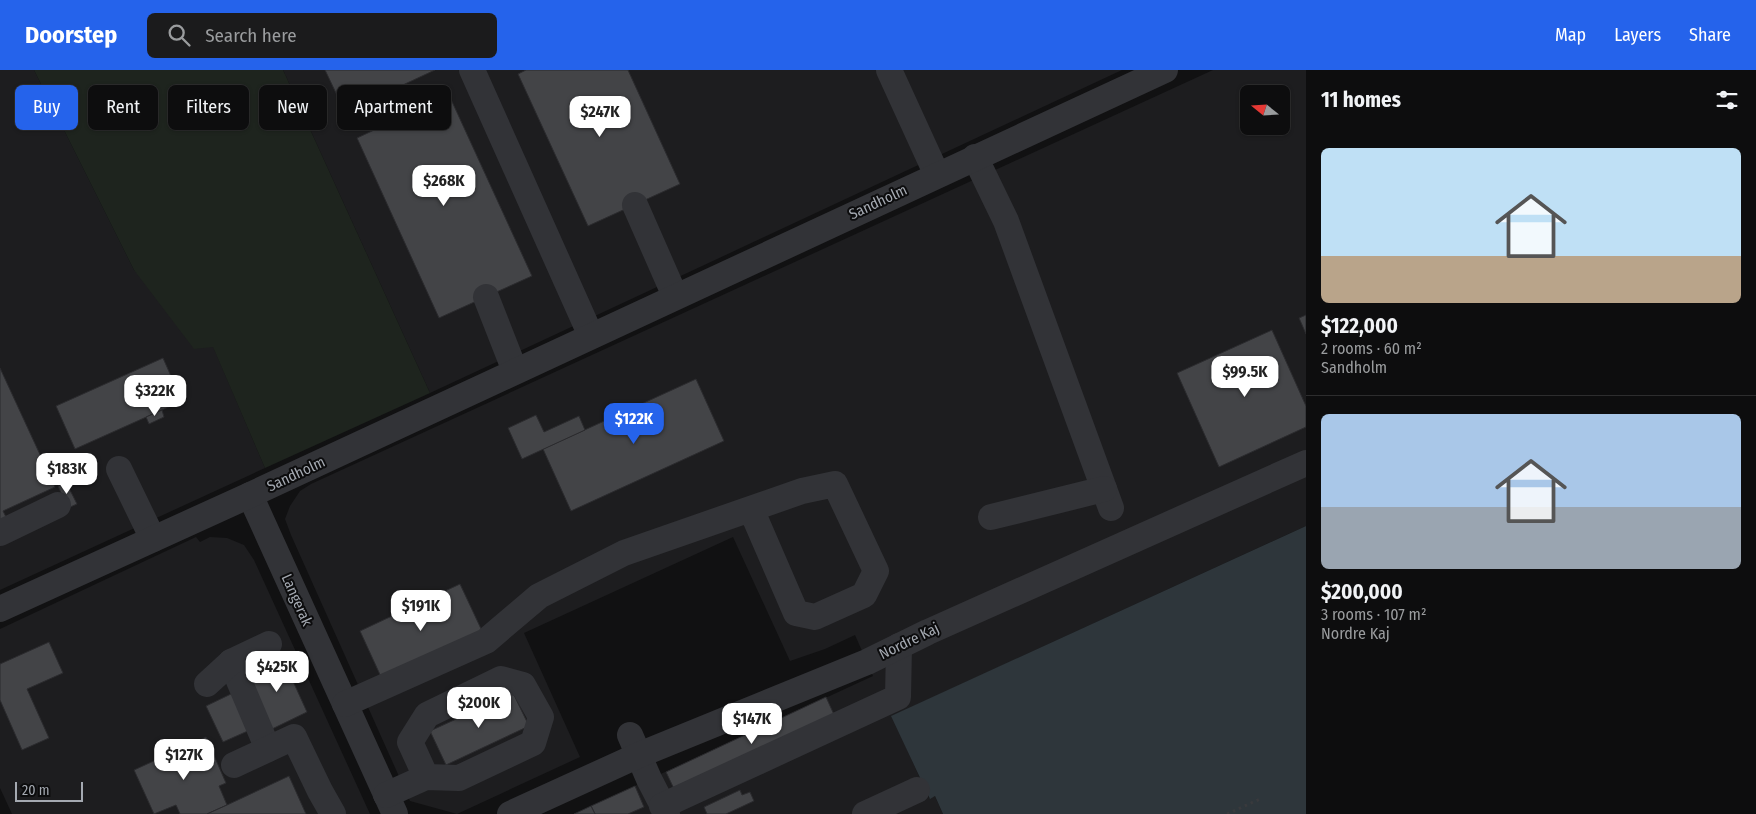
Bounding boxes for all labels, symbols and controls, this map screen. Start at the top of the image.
search box [147,13,497,58]
text: Doorstep [25,21,117,49]
icon: search [165,21,193,49]
text: Search here [205,24,297,47]
text: Map [1555,24,1586,46]
text: Layers [1614,24,1661,46]
text: Share [1689,24,1731,46]
chip: Buy [15,85,78,130]
chip: Rent [88,85,158,130]
chip: Filters [168,85,249,130]
chip: New [259,85,327,130]
chip: Apartment [337,85,451,130]
north arrow [1240,85,1290,135]
map controls [1240,85,1290,135]
icon: filters [1713,86,1741,114]
text: 11 homes [1321,87,1401,113]
pin: $247K [565,96,635,138]
text: $247K [581,102,619,121]
pin: $268K [409,164,479,207]
text: $268K [423,171,465,190]
street label: Sandholm [846,181,910,223]
icon: home [1486,181,1576,271]
text: $122,000 [1321,313,1398,339]
text: 2 rooms · 60 m² [1321,339,1422,358]
pin: $99.5K [1204,356,1286,398]
text: Sandholm [1321,358,1387,377]
text: $99.5K [1222,362,1268,381]
pin: $322K [120,374,190,417]
text: $322K [135,381,175,400]
pin: $122K [599,402,669,445]
text: $122K [615,409,653,428]
icon: home [1486,446,1576,536]
pin: $183K [32,452,102,495]
street label: Sandholm [264,453,328,495]
text: $183K [47,459,87,478]
street label: Langerak [278,571,316,629]
text: $200,000 [1321,579,1403,605]
pin: $191K [386,590,456,632]
text: $191K [402,596,440,615]
text: 3 rooms · 107 m² [1321,605,1427,624]
street label: Nordre Kaj [876,619,942,663]
text: Nordre Kaj [1321,624,1390,643]
pin: $425K [242,650,312,693]
text: $425K [257,657,297,676]
pin: $200K [444,686,514,729]
text: $200K [458,693,500,712]
pin: $147K [717,702,787,745]
text: $147K [733,709,771,728]
pin: $127K [149,738,219,781]
text: $127K [165,745,203,764]
scale bar [15,779,82,802]
text: 20 m [22,782,50,799]

